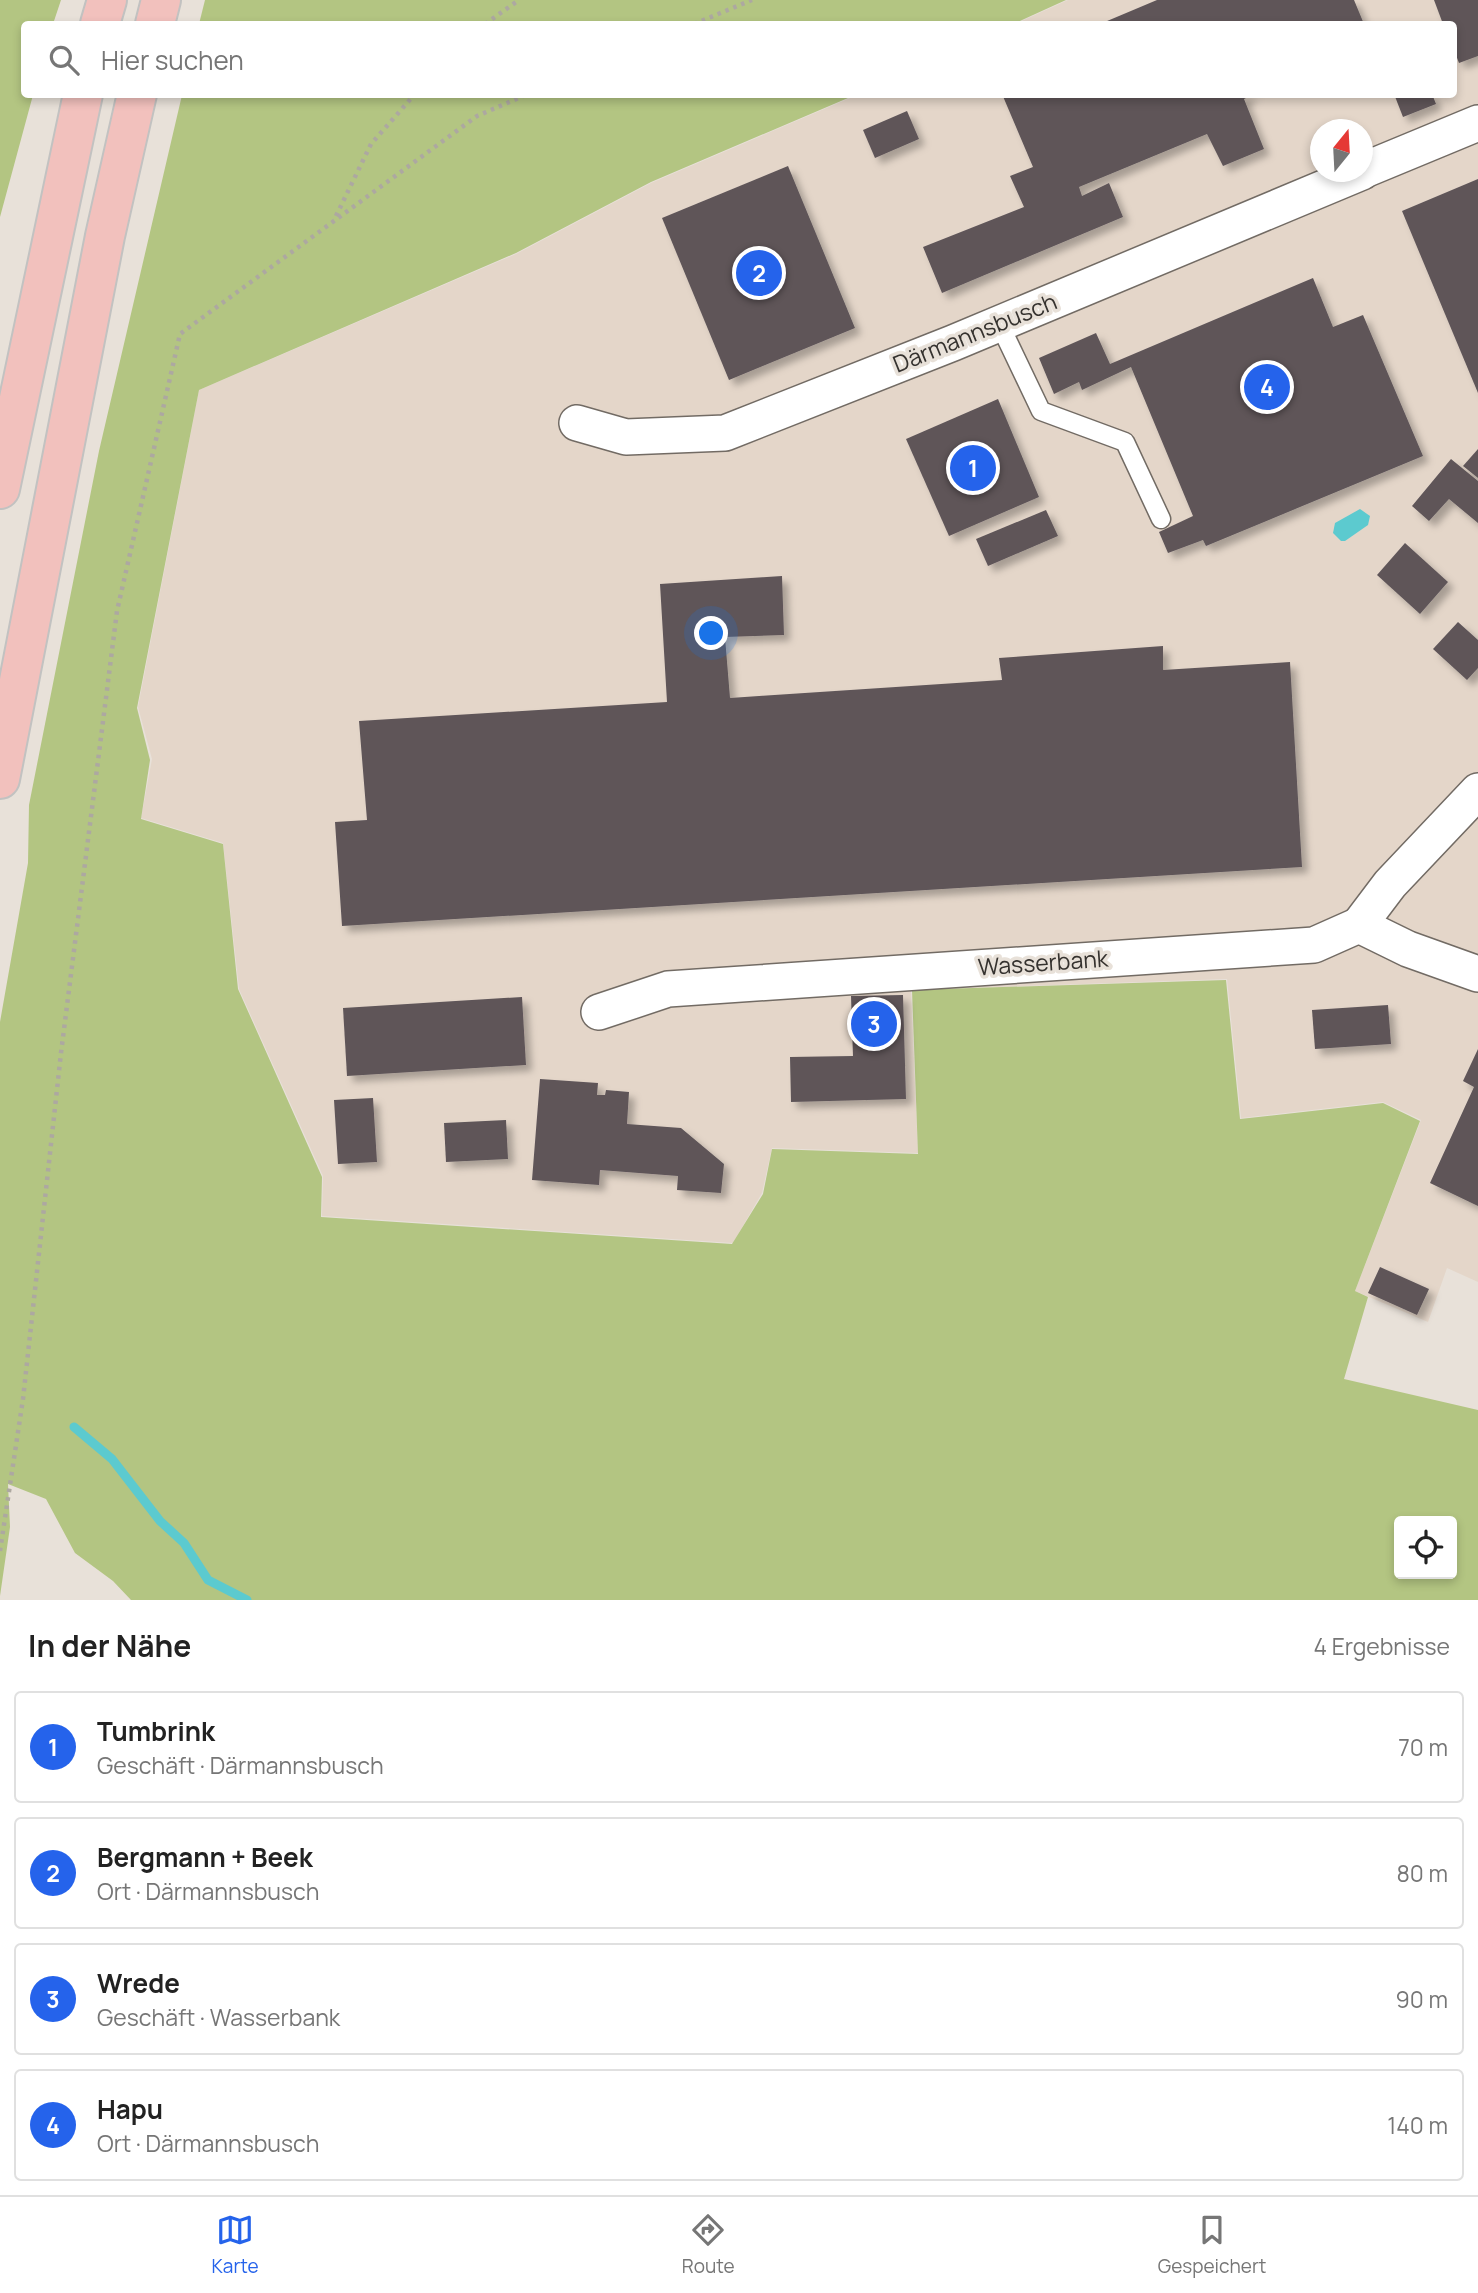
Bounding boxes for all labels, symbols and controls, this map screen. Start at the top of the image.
search box [21,21,1457,98]
icon: search [45,41,83,79]
text: Hier suchen [101,42,244,78]
north arrow [1310,119,1373,182]
pin: 2 [736,247,782,299]
street label: Därmannsbusch [888,285,1061,379]
pin: 4 [1244,361,1290,413]
pin: 1 [950,442,996,494]
your location [694,616,728,650]
street label: Wasserbank [977,941,1110,983]
pin: 3 [851,998,897,1050]
map controls [1394,1516,1457,1579]
button: locate [1394,1516,1457,1579]
text: In der Nähe [28,1625,191,1666]
text: 4 Ergebnisse [1314,1630,1450,1662]
text: Tumbrink [97,1713,215,1749]
text: 1 [48,1731,58,1763]
text: 70 m [1398,1731,1448,1763]
text: Geschäft · Därmannsbusch [97,1749,384,1781]
text: Bergmann + Beek [97,1839,313,1875]
text: 2 [46,1857,60,1889]
text: 80 m [1397,1857,1448,1889]
text: Ort · Därmannsbusch [97,1875,320,1907]
text: Wrede [97,1965,180,2001]
text: 3 [46,1983,60,2015]
text: 90 m [1396,1983,1448,2015]
text: Geschäft · Wasserbank [97,2001,340,2033]
text: Hapu [97,2091,163,2127]
text: 4 [46,2109,60,2141]
text: 140 m [1387,2109,1448,2141]
text: Ort · Därmannsbusch [97,2127,320,2159]
tab: Karte [212,2211,259,2279]
tab: Route [682,2211,735,2279]
tab: Gespeichert [1158,2211,1266,2279]

